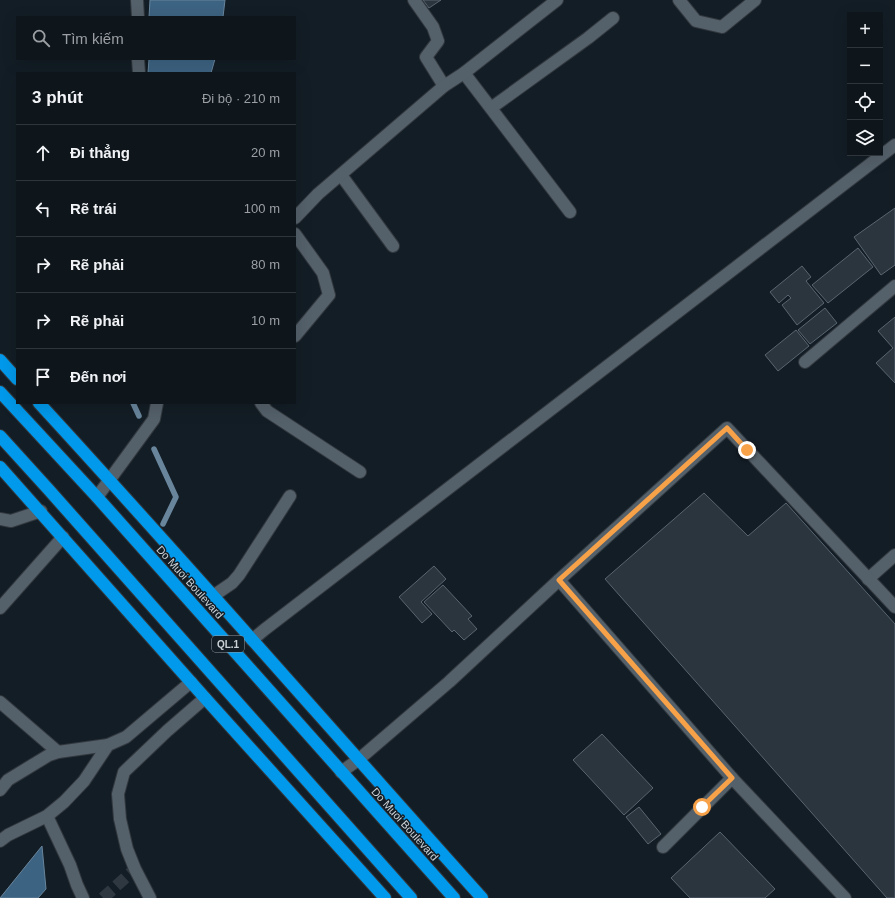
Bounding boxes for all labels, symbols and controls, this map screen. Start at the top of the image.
map controls [847,12,883,156]
button: + [847,12,883,48]
search box [16,16,296,60]
icon: search [30,27,52,49]
text: Tìm kiếm [62,30,124,47]
button: − [847,48,883,84]
button: locate [847,84,883,120]
text: 3 phút [32,88,83,107]
text: Đi bộ · 210 m [202,91,280,106]
button: layers [847,120,883,156]
icon: ahead [32,142,54,164]
text: Đi thẳng [70,144,130,161]
text: 20 m [251,145,280,160]
icon: left [32,198,54,220]
text: Rẽ trái [70,200,117,217]
text: 100 m [244,201,280,216]
icon: right [32,254,54,276]
text: Rẽ phải [70,256,124,273]
text: 80 m [251,257,280,272]
icon: right [32,310,54,332]
text: Rẽ phải [70,312,124,329]
text: 10 m [251,313,280,328]
icon: arrive [32,366,54,388]
text: Đến nơi [70,368,127,385]
route end [738,441,756,459]
street label: Do Muoi Boulevard [154,543,226,621]
road number: QL.1 [212,636,244,652]
street label: Do Muoi Boulevard [369,785,441,863]
route start [693,798,711,816]

